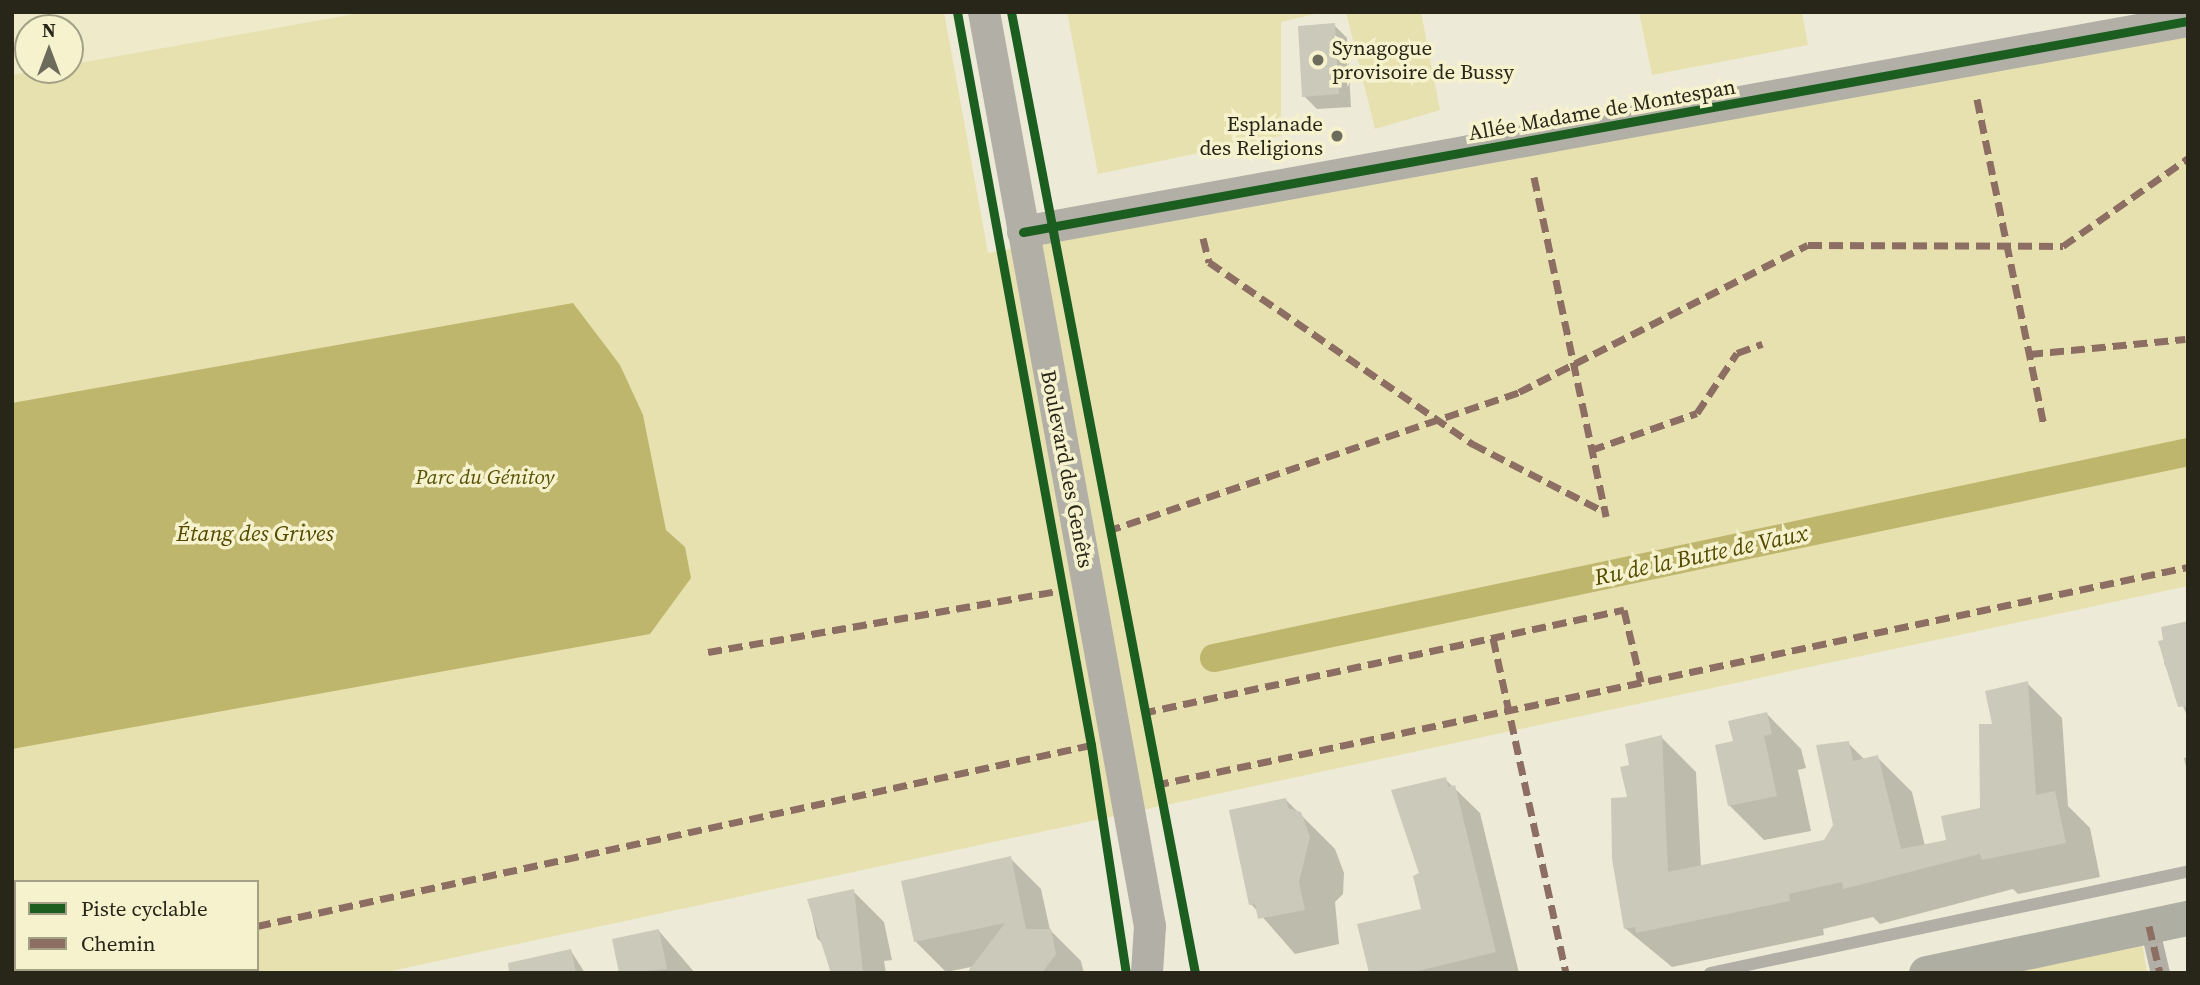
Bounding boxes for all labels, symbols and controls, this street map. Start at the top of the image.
north arrow [14,14,84,84]
text: N [42,17,56,43]
place label: Synagogue provisoire de Bussy [1332,35,1514,85]
marker: Synagogue provisoire de Bussy [1310,52,1326,68]
street label: Allée Madame de Montespan [1466,74,1738,146]
place label: Esplanade des Religions [1199,111,1323,161]
marker: Esplanade des Religions [1329,128,1345,144]
street label: Boulevard des Genêts [1035,368,1099,570]
park label: Parc du Génitoy [415,464,555,490]
water label: Étang des Grives [176,519,334,547]
water label: Ru de la Butte de Vaux [1592,519,1810,591]
legend [14,880,259,971]
text: Piste cyclable [81,894,208,923]
text: Chemin [81,929,156,958]

